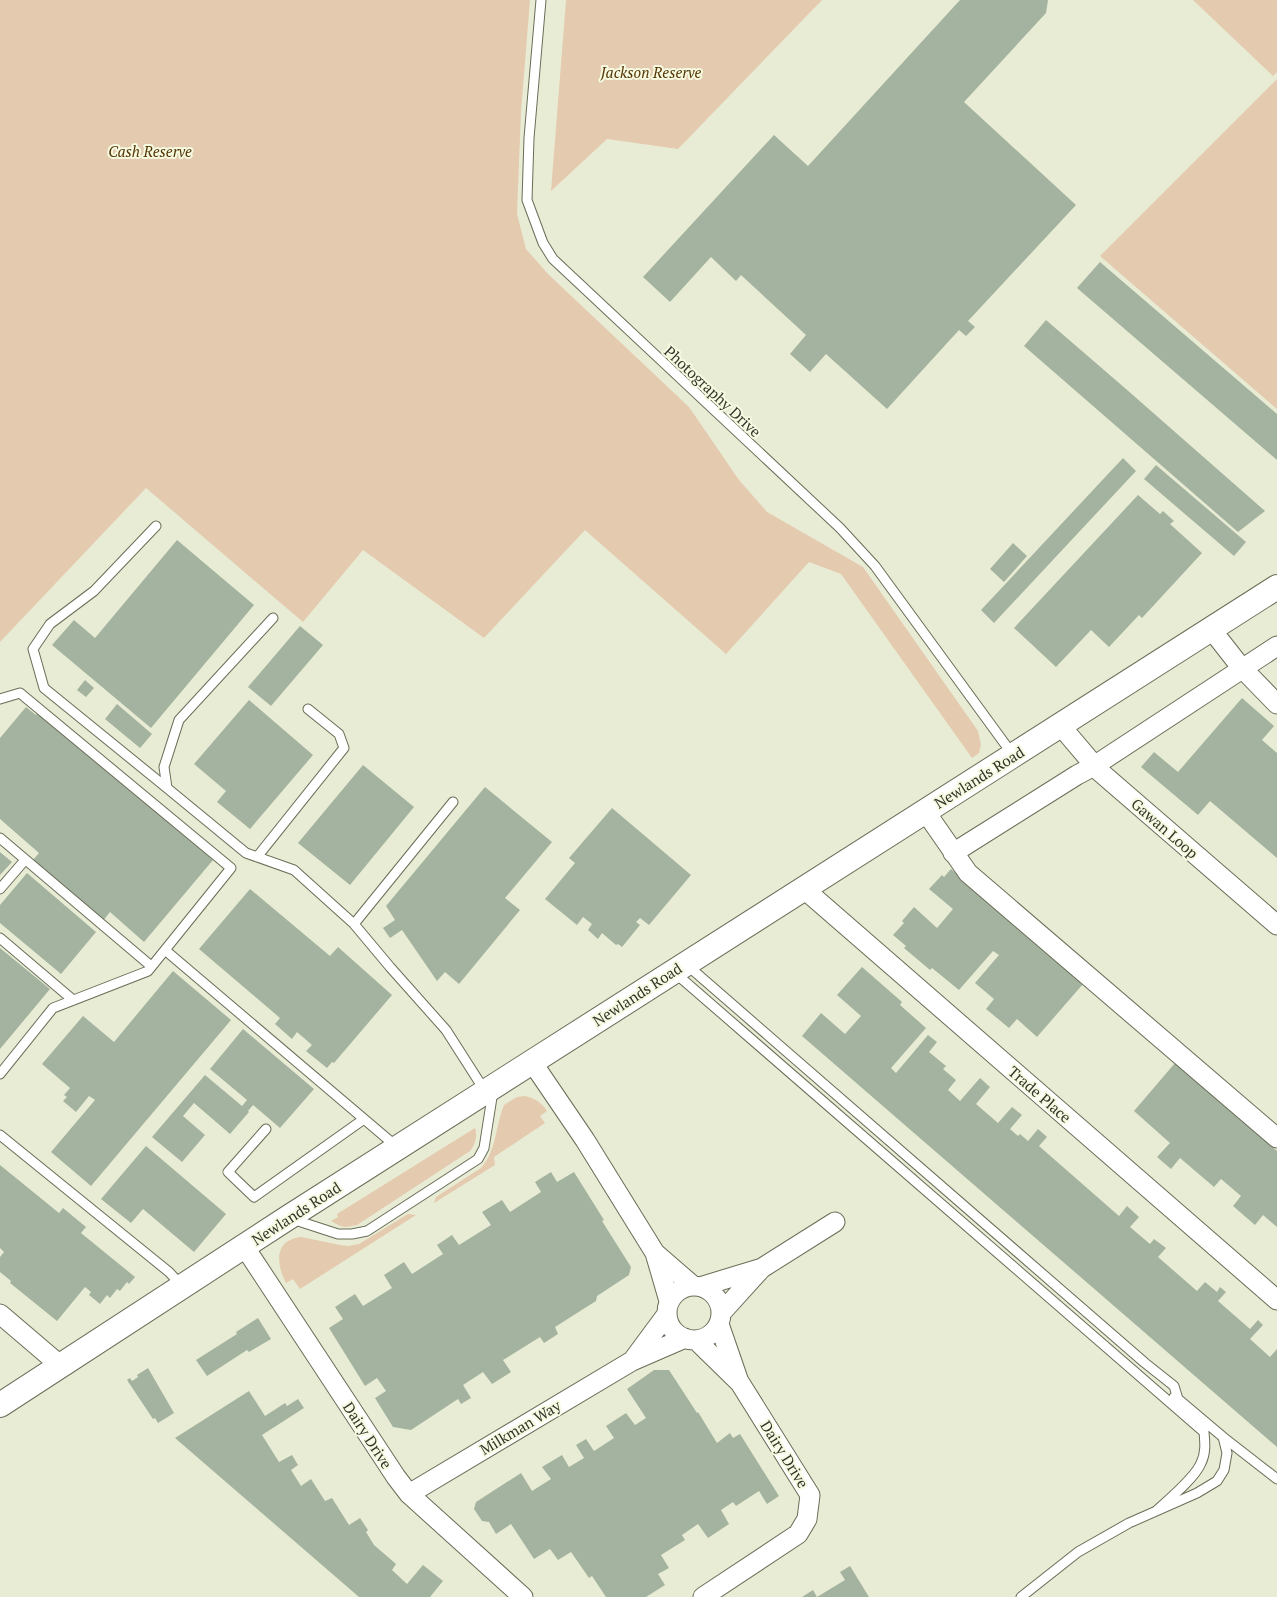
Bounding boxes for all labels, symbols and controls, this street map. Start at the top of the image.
park label: Jackson Reserve [600,62,702,82]
park label: Cash Reserve [108,141,192,161]
street label: Photography Drive [660,341,766,441]
street label: Newlands Road [930,741,1028,813]
street label: Gawan Loop [1127,793,1203,863]
street label: Newlands Road [589,958,685,1030]
street label: Trade Place [1004,1061,1076,1127]
street label: Newlands Road [248,1177,344,1249]
street label: Milkman Way [476,1395,565,1459]
street label: Dairy Drive [339,1398,397,1472]
street label: Dairy Drive [756,1417,814,1491]

